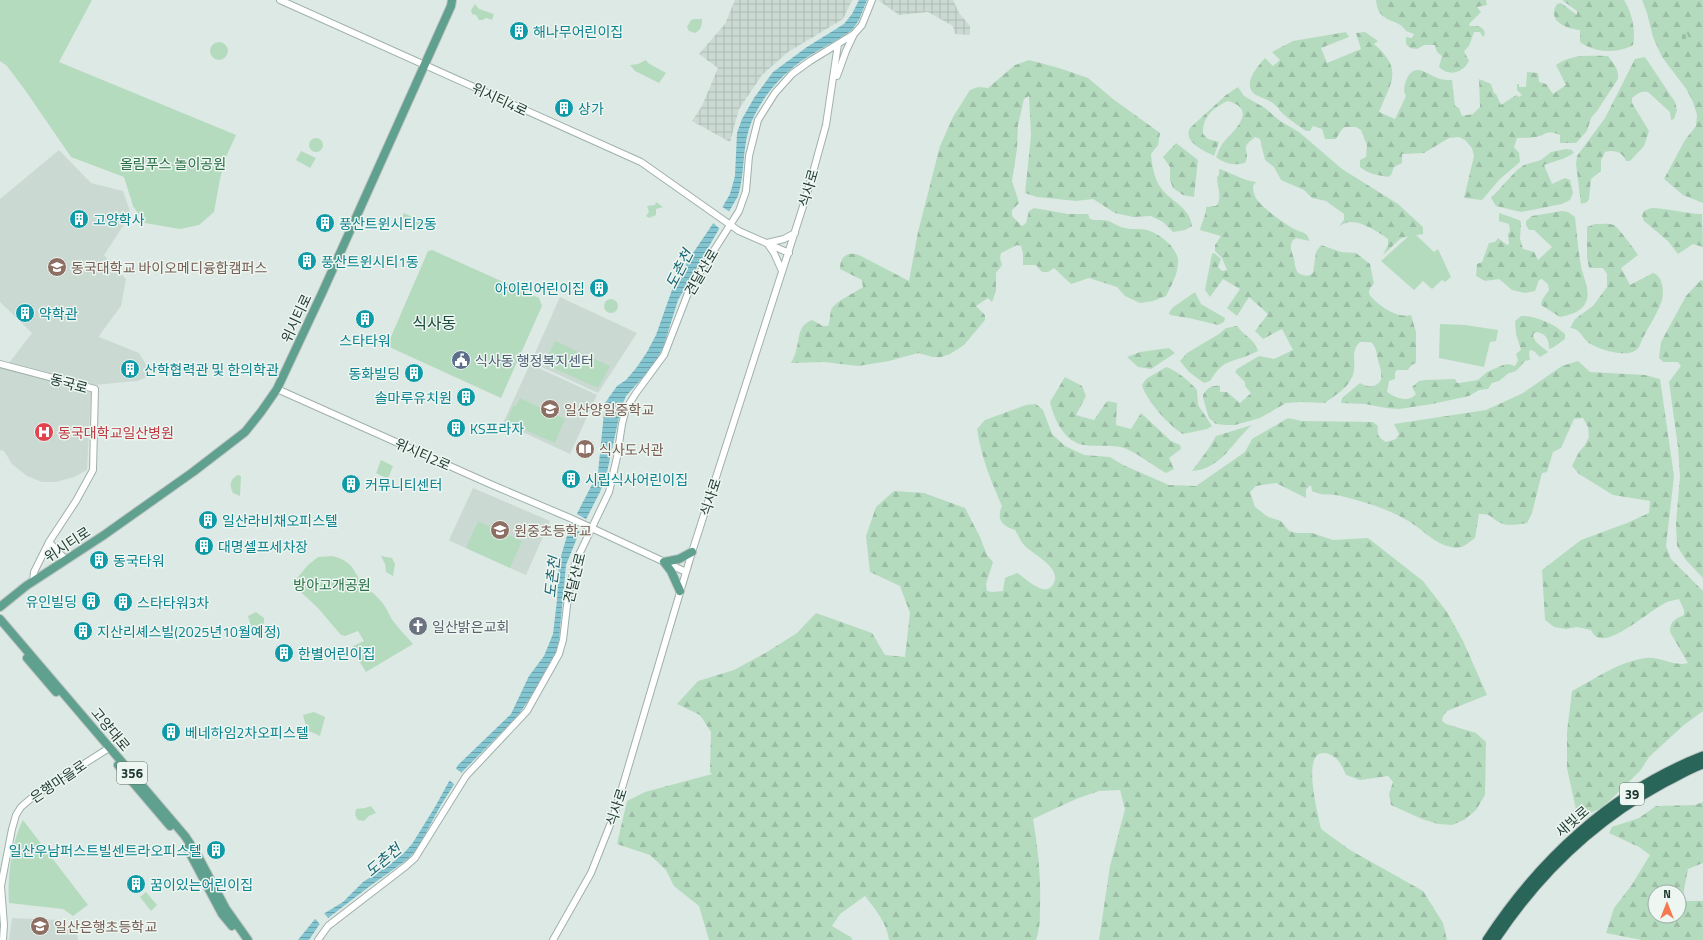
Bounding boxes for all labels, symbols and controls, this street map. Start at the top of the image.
building icon: 해나무어린이집 [508,20,530,42]
place label: 해나무어린이집 [533,21,623,42]
street label: 위시티4로 [469,77,531,121]
building icon: 상가 [553,97,575,119]
place label: 상가 [578,98,604,119]
park label: 올림푸스 놀이공원 [120,153,226,174]
street label: 식사로 [793,166,823,209]
building icon: 고양학사 [68,208,90,230]
place label: 고양학사 [93,209,145,230]
building icon: 풍산트윈시티2동 [314,212,336,234]
place label: 풍산트윈시티2동 [339,213,437,234]
water label: 도촌천 [659,243,700,293]
street label: 견달산로 [679,244,723,299]
building icon: 풍산트윈시티1동 [296,250,318,272]
place label: 풍산트윈시티1동 [321,251,419,272]
school or university icon: 동국대학교 바이오메디융합캠퍼스 [46,256,68,278]
place label: 동국대학교 바이오메디융합캠퍼스 [71,257,267,278]
building icon: 아이린어린이집 [588,277,610,299]
place label: 아이린어린이집 [495,278,585,299]
street label: 위시티로 [276,290,316,346]
building icon: 약학관 [14,302,36,324]
place label: 약학관 [39,303,78,324]
building icon: 스타타워 [354,308,376,330]
district label: 식사동 [412,311,456,335]
place label: 스타타워 [339,330,391,351]
public building icon: 식사동 행정복지센터 [450,349,472,371]
place label: 식사동 행정복지센터 [475,350,594,371]
building icon: 산학협력관 및 한의학관 [119,358,141,380]
place label: 산학협력관 및 한의학관 [144,359,279,380]
building icon: 동화빌딩 [403,362,425,384]
place label: 동화빌딩 [348,363,400,384]
street label: 동국로 [48,368,90,398]
building icon: 솔마루유치원 [455,386,477,408]
place label: 솔마루유치원 [375,387,452,408]
school or university icon: 일산양일중학교 [539,398,561,420]
place label: 일산양일중학교 [564,399,654,420]
building icon: KS프라자 [445,417,467,439]
place label: KS프라자 [470,418,524,439]
hospital icon: 동국대학교일산병원 [33,421,55,443]
place label: 동국대학교일산병원 [58,422,174,443]
street label: 위시티2로 [392,432,454,476]
library icon: 식사도서관 [574,438,596,460]
place label: 식사도서관 [599,439,664,460]
building icon: 시립식사어린이집 [560,468,582,490]
place label: 시립식사어린이집 [585,469,688,490]
building icon: 커뮤니티센터 [340,473,362,495]
place label: 커뮤니티센터 [365,474,442,495]
street label: 식사로 [694,475,726,519]
building icon: 일산라비채오피스텔 [197,509,219,531]
place label: 일산라비채오피스텔 [222,510,338,531]
school or university icon: 원중초등학교 [489,519,511,541]
place label: 원중초등학교 [514,520,591,541]
street label: 위시티로 [40,521,94,567]
building icon: 대명셀프세차장 [193,535,215,557]
place label: 대명셀프세차장 [218,536,308,557]
building icon: 동국타워 [88,549,110,571]
place label: 동국타워 [113,550,165,571]
street label: 견달산로 [558,550,590,606]
water label: 도촌천 [538,553,566,599]
park label: 방아고개공원 [293,574,371,595]
building icon: 유인빌딩 [80,590,102,612]
place label: 유인빌딩 [25,591,77,612]
building icon: 스타타워3차 [112,591,134,613]
place label: 스타타워3차 [137,592,209,613]
church icon: 일산밝은교회 [407,615,429,637]
place label: 일산밝은교회 [432,616,509,637]
building icon: 지산리셰스빌(2025년10월예정) [72,620,94,642]
place label: 지산리셰스빌(2025년10월예정) [97,621,280,642]
building icon: 한별어린이집 [273,642,295,664]
place label: 한별어린이집 [298,643,375,664]
street label: 고양대로 [86,703,136,756]
building icon: 베네하임2차오피스텔 [160,721,182,743]
place label: 베네하임2차오피스텔 [185,722,309,743]
street label: 은행마을로 [25,754,91,808]
road number: 356 [117,762,147,784]
road number: 39 [1620,783,1644,805]
street label: 식사로 [600,785,632,829]
street label: 새빛로 [1551,800,1594,842]
water label: 도촌천 [360,836,408,882]
building icon: 일산우남퍼스트빌센트라오피스텔 [205,839,227,861]
place label: 일산우남퍼스트빌센트라오피스텔 [9,840,202,861]
building icon: 꿈이있는어린이집 [125,873,147,895]
place label: 꿈이있는어린이집 [150,874,253,895]
north arrow [1647,884,1687,924]
text: N [1663,886,1671,902]
school or university icon: 일산은행초등학교 [29,915,51,937]
place label: 일산은행초등학교 [54,916,157,937]

